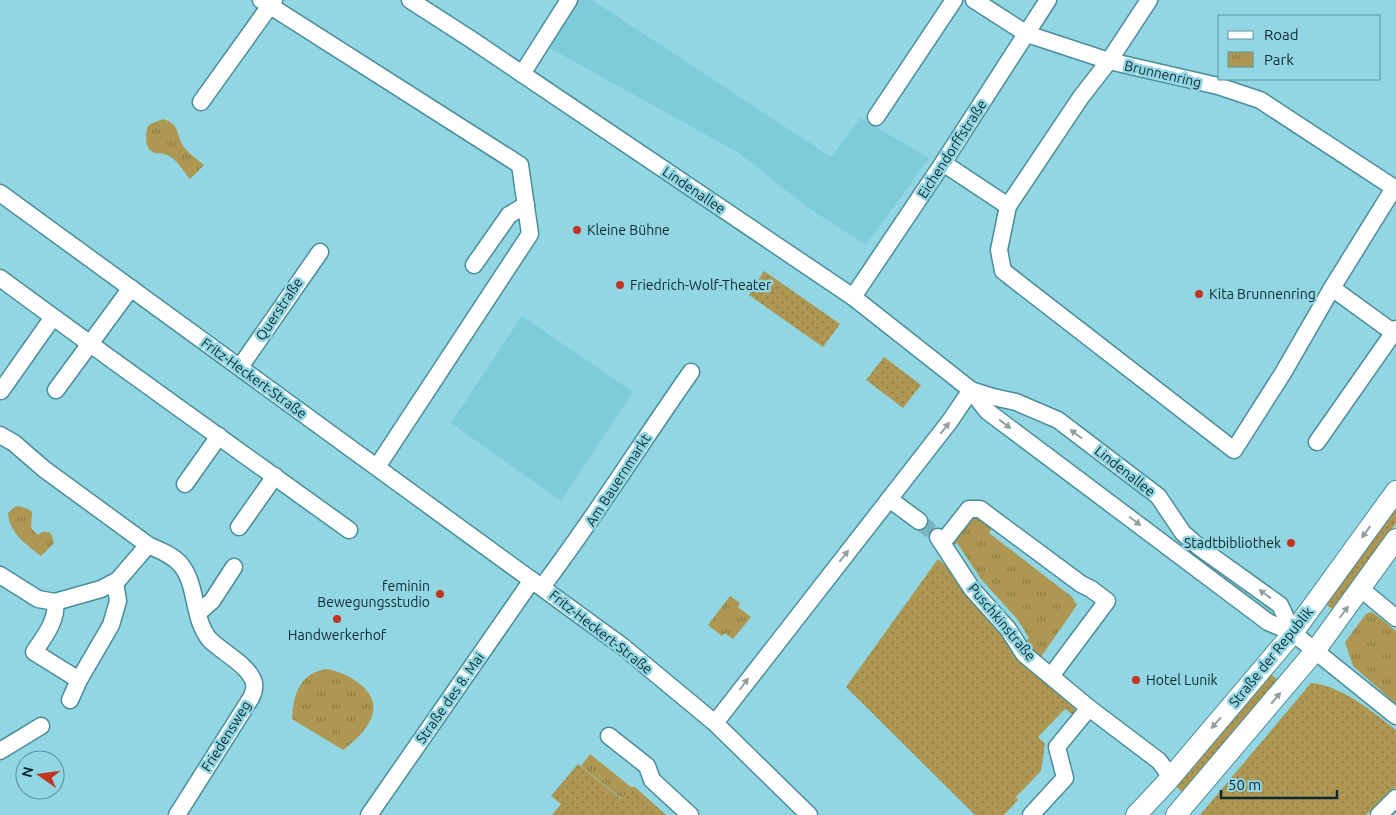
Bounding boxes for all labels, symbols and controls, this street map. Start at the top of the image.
legend [1218,15,1381,80]
text: Road [1264,26,1299,43]
text: Park [1264,51,1294,68]
street label: Brunnenring [1123,57,1203,91]
street label: Eichendorffstraße [914,97,990,201]
street label: Lindenallee [660,163,728,217]
place label: Kleine Bühne [587,222,670,238]
marker: Kleine Bühne [571,224,583,236]
street label: Querstraße [252,275,306,343]
place label: Friedrich-Wolf-Theater [630,277,772,293]
marker: Friedrich-Wolf-Theater [614,279,626,291]
place label: Kita Brunnenring [1209,286,1316,302]
marker: Kita Brunnenring [1193,288,1205,300]
street label: Fritz-Heckert-Straße [198,334,310,422]
one-way arrow [998,418,1011,429]
one-way arrow [939,422,950,435]
one-way arrow [1069,429,1083,439]
street label: Am Bauernmarkt [582,431,654,529]
street label: Lindenallee [1092,442,1158,500]
one-way arrow [1128,516,1141,527]
one-way arrow [1361,525,1371,539]
place label: Stadtbibliothek [1184,535,1281,551]
marker: Stadtbibliothek [1285,537,1297,549]
one-way arrow [838,550,849,563]
place label: feminin Bewegungsstudio [317,578,430,610]
street label: Puschkinstraße [965,580,1039,664]
street label: Fritz-Heckert-Straße [546,587,656,677]
marker: feminin Bewegungsstudio [434,588,446,600]
one-way arrow [1258,589,1272,599]
street label: Straße der Republik [1226,604,1316,710]
one-way arrow [1339,605,1349,619]
marker: Handwerkerhof [331,613,343,625]
place label: Handwerkerhof [288,627,387,643]
street label: Straße des 8. Mai [413,649,487,747]
place label: Hotel Lunik [1146,672,1218,688]
marker: Hotel Lunik [1130,674,1142,686]
one-way arrow [739,677,749,691]
one-way arrow [1270,692,1281,705]
street label: Friedensweg [198,698,254,774]
one-way arrow [1211,717,1222,730]
north arrow [15,750,65,800]
text: N [18,765,36,779]
scale bar [1221,768,1337,800]
text: 50 m [1228,776,1261,793]

